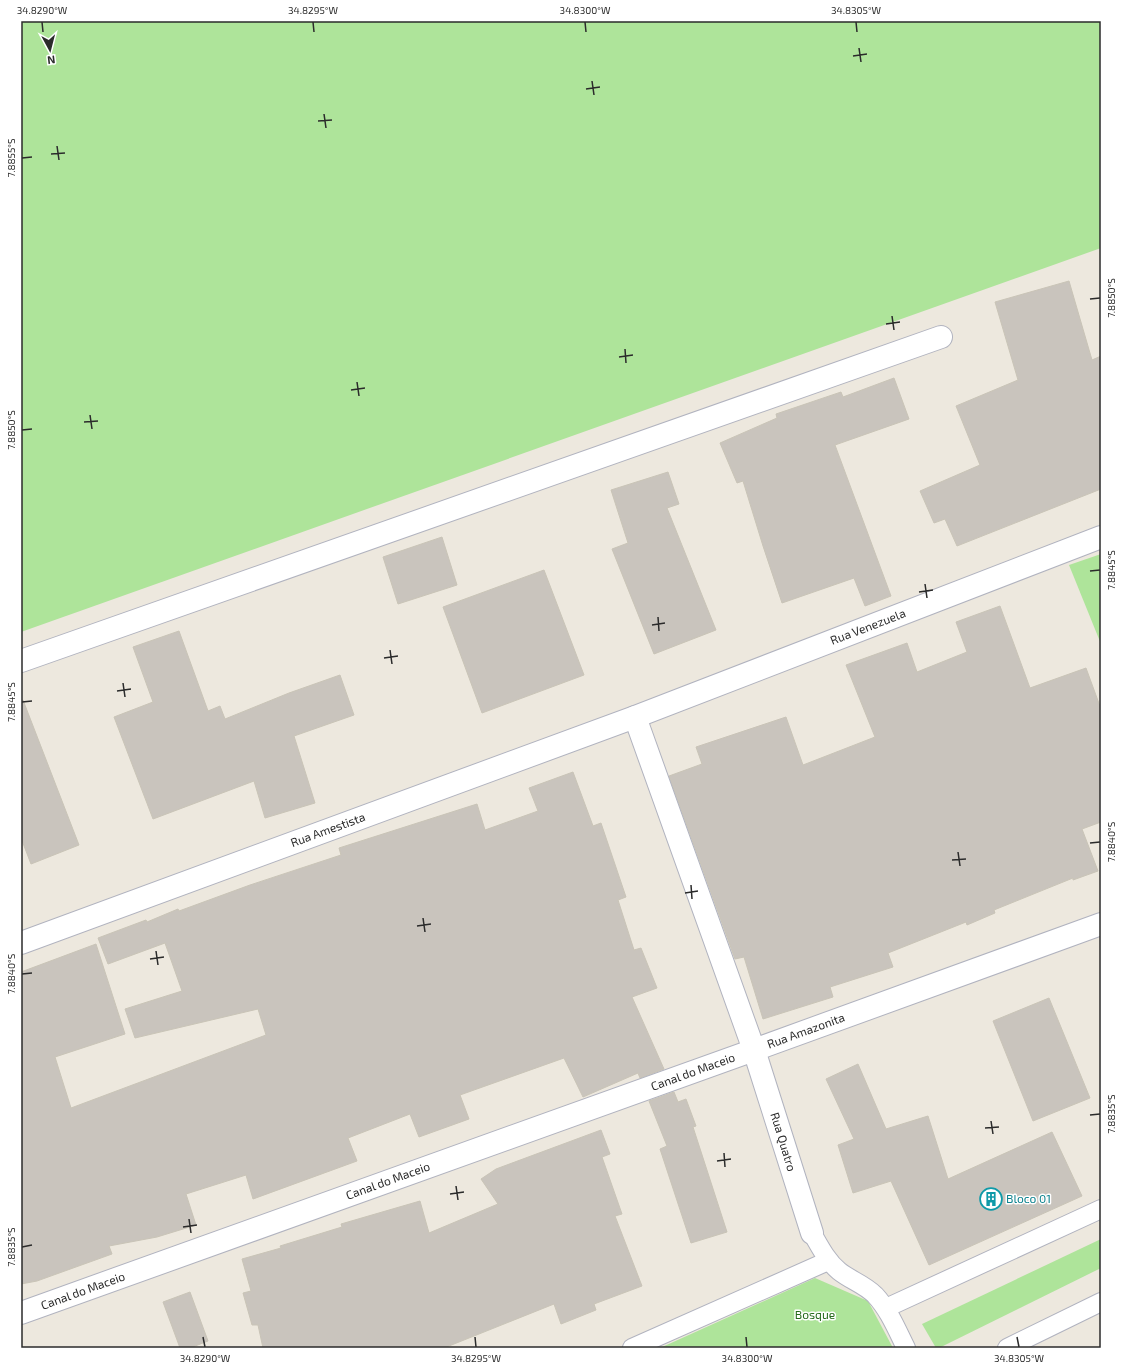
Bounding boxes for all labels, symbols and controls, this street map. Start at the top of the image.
text: 34.8290°W [17,4,68,16]
text: 34.8295°W [288,4,338,16]
text: 34.8300°W [560,4,611,16]
text: 34.8305°W [831,4,882,16]
north arrow [30,30,70,70]
text: N [46,53,56,67]
text: 7.8855°S [5,138,17,178]
text: 7.8850°S [1105,278,1117,318]
text: 7.8850°S [5,410,17,450]
text: 7.8845°S [1105,550,1117,590]
street label: Rua Venezuela [828,605,907,647]
text: 7.8845°S [5,682,17,722]
street label: Rua Amestista [288,809,367,849]
text: 7.8840°S [1105,821,1117,862]
text: 7.8840°S [5,953,17,994]
street label: Rua Amazonita [765,1009,847,1051]
street label: Canal do Maceio [649,1049,737,1093]
text: 7.8835°S [1105,1094,1117,1134]
street label: Rua Quatro [767,1110,800,1173]
street label: Canal do Maceio [344,1158,432,1202]
building icon: Bloco 01 [978,1186,1004,1212]
place label: Bloco 01 [1006,1191,1051,1205]
text: 7.8835°S [5,1227,17,1267]
street label: Canal do Maceio [39,1268,127,1312]
park label: Bosque [795,1307,835,1321]
text: 34.8290°W [180,1352,231,1364]
text: 34.8295°W [451,1352,501,1364]
text: 34.8300°W [722,1352,773,1364]
text: 34.8305°W [994,1352,1045,1364]

